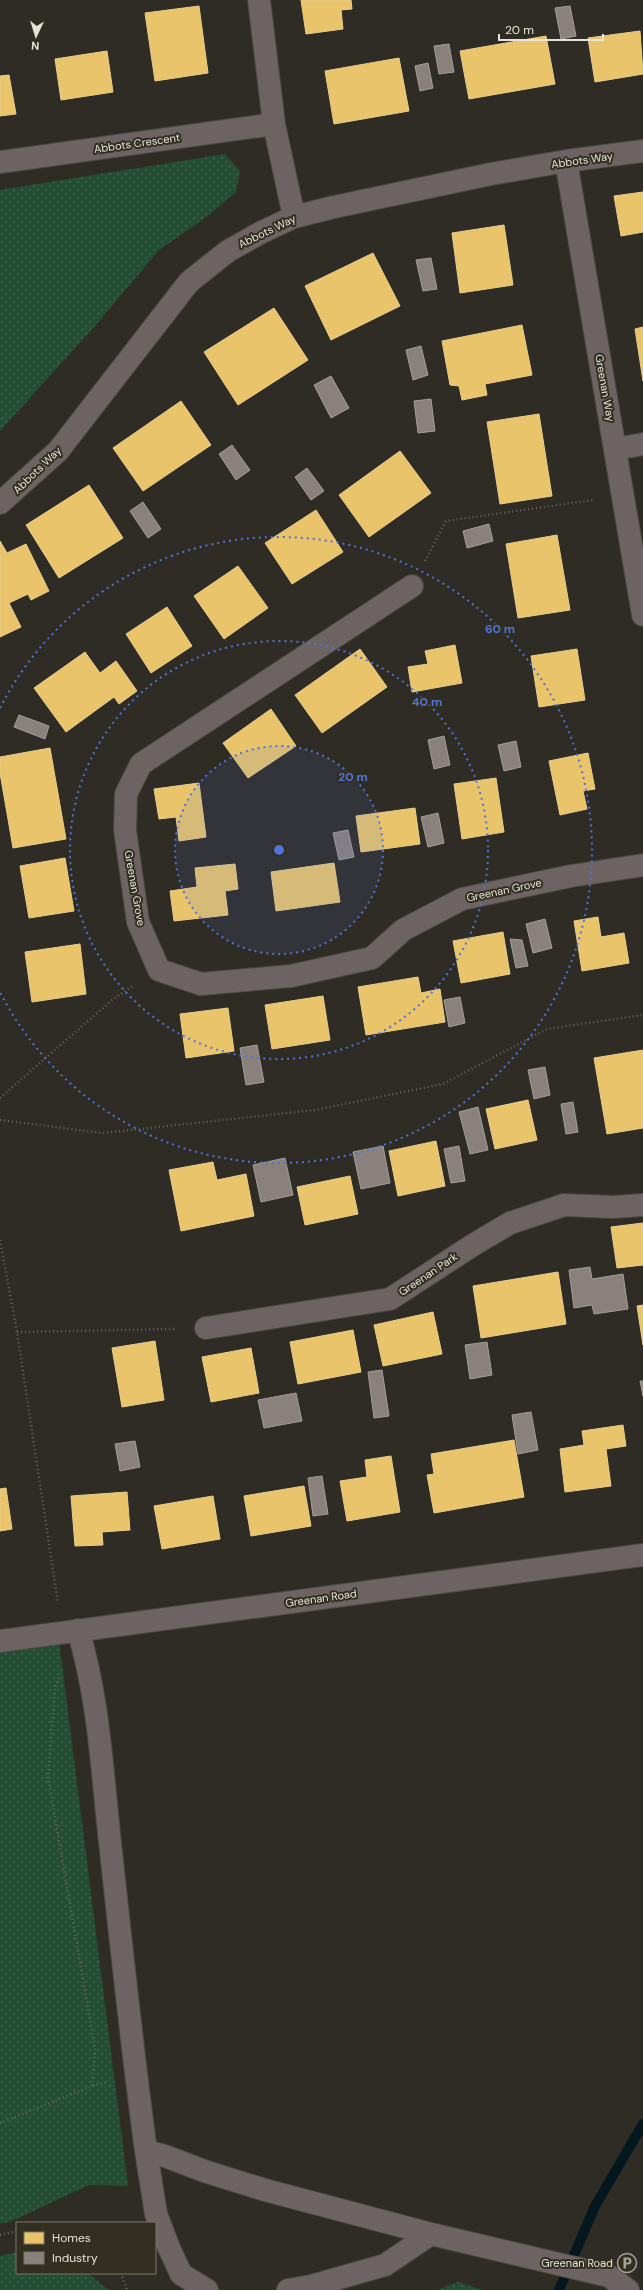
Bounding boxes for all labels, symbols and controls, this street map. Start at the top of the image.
north arrow [16,16,56,56]
scale bar [499,16,603,42]
text: 20 m [505,22,534,38]
text: N [31,39,40,53]
street label: Abbots Crescent [93,130,181,156]
street label: Abbots Way [550,149,614,171]
street label: Abbots Way [236,211,298,251]
street label: Greenan Way [592,353,618,423]
street label: Abbots Way [10,443,64,497]
text: 60 m [485,621,515,637]
text: 40 m [412,694,442,710]
text: 20 m [338,769,368,785]
centre of rings [272,843,286,857]
street label: Greenan Grove [121,849,149,927]
street label: Greenan Grove [465,875,543,905]
street label: Greenan Park [396,1249,460,1299]
street label: Greenan Road [284,1586,358,1610]
legend [16,2222,156,2274]
text: Homes [52,2230,91,2246]
text: Industry [52,2250,98,2266]
parking icon: Greenan Road [616,2252,638,2274]
place label: Greenan Road [541,2256,613,2270]

